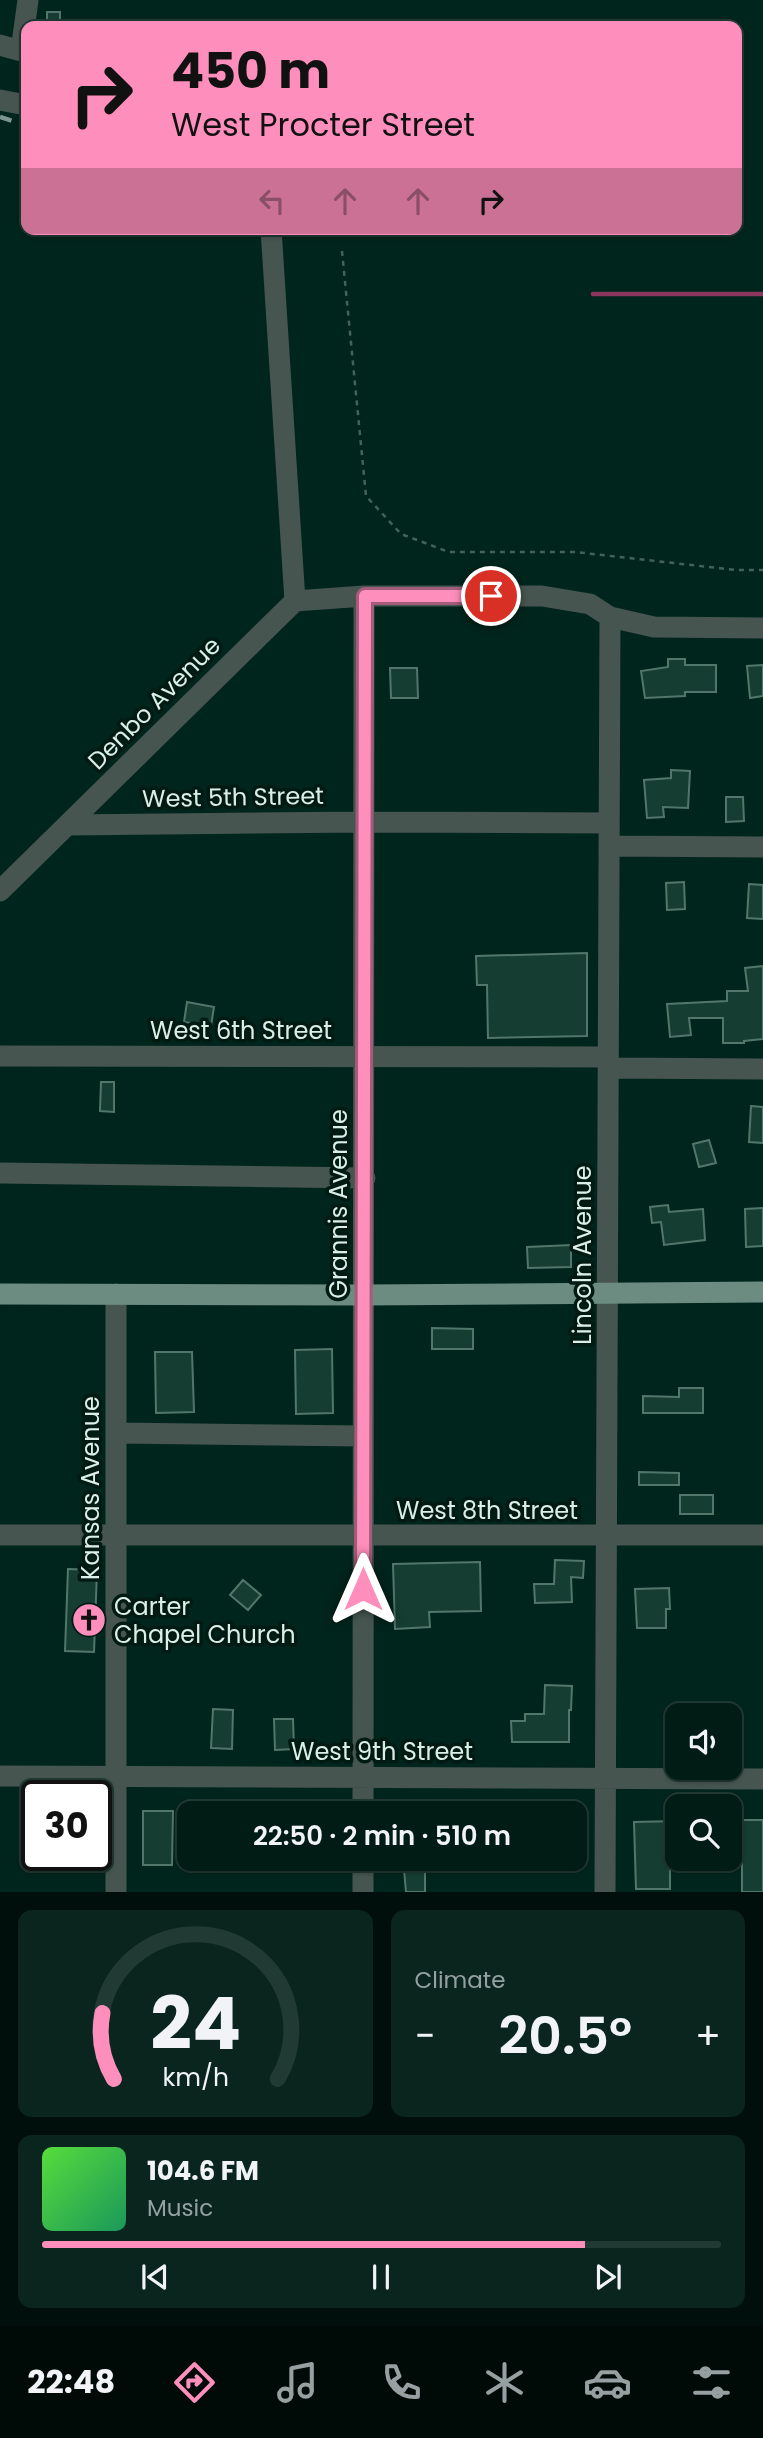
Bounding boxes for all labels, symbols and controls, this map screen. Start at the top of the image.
text: 450 m [171,37,330,105]
icon: right [56,49,147,140]
text: West Procter Street [171,102,475,147]
icon: left [253,182,291,220]
icon: ahead [326,182,364,220]
icon: ahead [399,182,437,220]
icon: right [472,182,510,220]
pin [461,566,521,626]
icon: arrive [472,577,510,615]
street label: Denbo Avenue [80,629,228,777]
street label: West 5th Street [142,779,324,815]
street label: West 6th Street [150,1014,332,1047]
street label: Grannis Avenue [322,1109,355,1299]
street label: Lincoln Avenue [566,1165,599,1345]
street label: Kansas Avenue [74,1396,107,1580]
street label: West 8th Street [396,1494,578,1527]
position arrow [326,1552,400,1626]
place label: Carter Chapel Church [114,1590,296,1651]
church icon: Carter Chapel Church [70,1601,108,1639]
map controls [665,1703,742,1871]
button: sound [665,1703,742,1780]
street label: West 9th Street [291,1735,473,1768]
speed limit sign: 30 [21,1780,112,1871]
button: search [665,1794,742,1871]
text: 22:50 · 2 min · 510 m [253,1818,511,1854]
text: Climate [415,1964,505,1996]
text: 24 [150,1974,241,2075]
text: 20.5° [498,1999,632,2072]
text: − [415,2009,435,2062]
text: + [695,2009,721,2062]
text: km/h [162,2060,229,2095]
text: 104.6 FM [147,2153,259,2189]
text: Music [147,2192,213,2224]
icon: previous [136,2258,174,2296]
icon: pause [362,2258,400,2296]
icon: next [589,2258,627,2296]
icon: directions [170,2358,219,2407]
icon: music [273,2358,322,2407]
icon: phone [377,2358,426,2407]
icon: climate [480,2358,529,2407]
icon: car [583,2358,632,2407]
icon: filters [687,2358,736,2407]
text: 22:48 [27,2359,115,2404]

